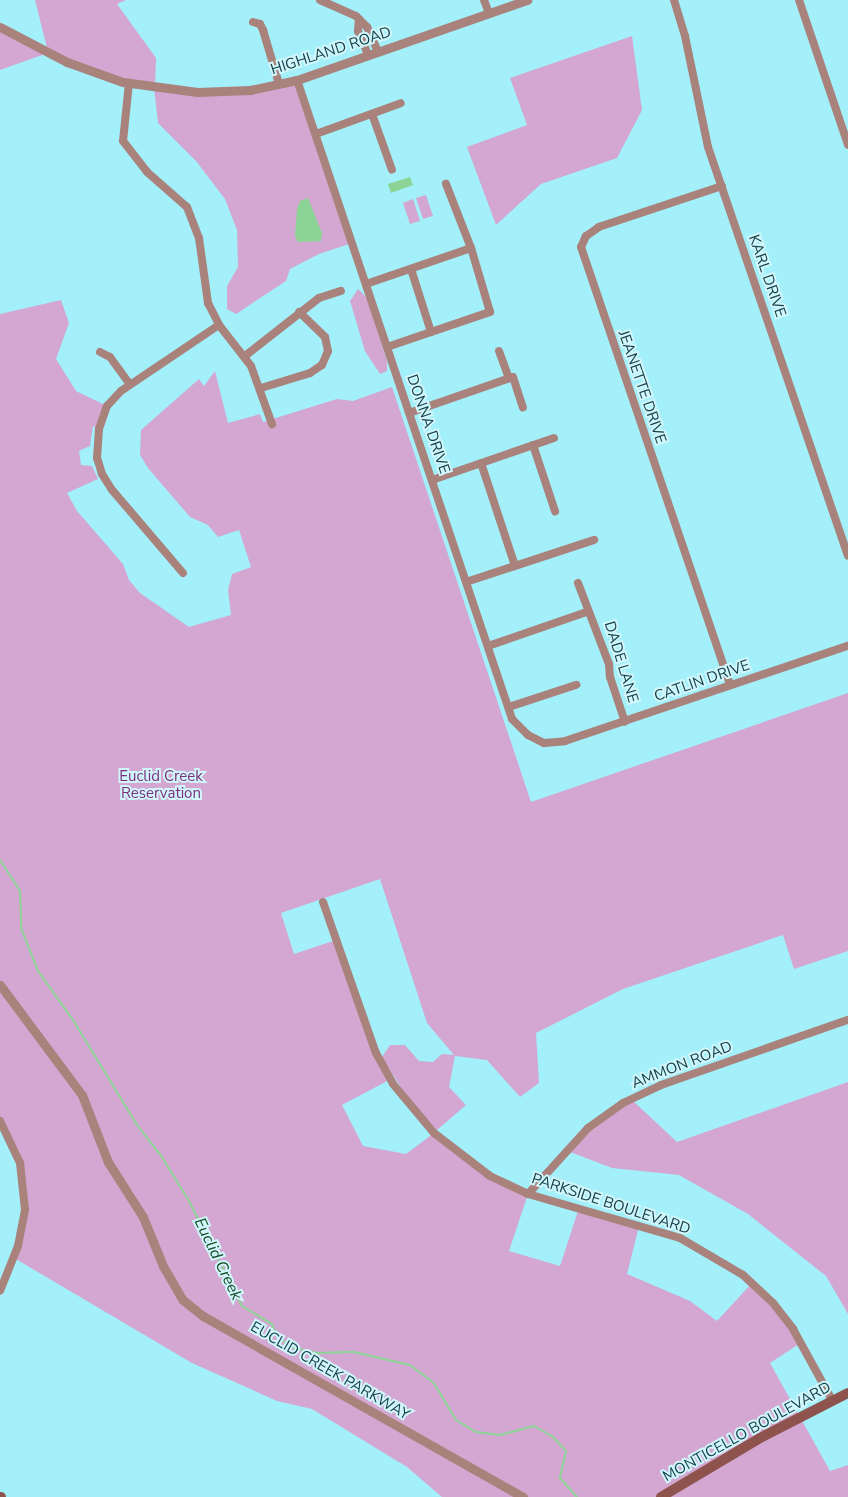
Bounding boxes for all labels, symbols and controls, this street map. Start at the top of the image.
street label: HIGHLAND ROAD [268,23,394,79]
street label: KARL DRIVE [744,232,790,320]
street label: JEANETTE DRIVE [614,328,670,446]
street label: DONNA DRIVE [403,372,453,476]
street label: DADE LANE [600,619,642,705]
street label: CATLIN DRIVE [652,656,752,706]
park label: Euclid Creek Reservation [119,767,203,802]
street label: AMMON ROAD [629,1038,735,1092]
street label: PARKSIDE BOULEVARD [529,1170,693,1238]
water label: Euclid Creek [190,1215,246,1303]
street label: EUCLID CREEK PARKWAY [247,1318,413,1424]
street label: MONTICELLO BOULEVARD [660,1378,834,1486]

